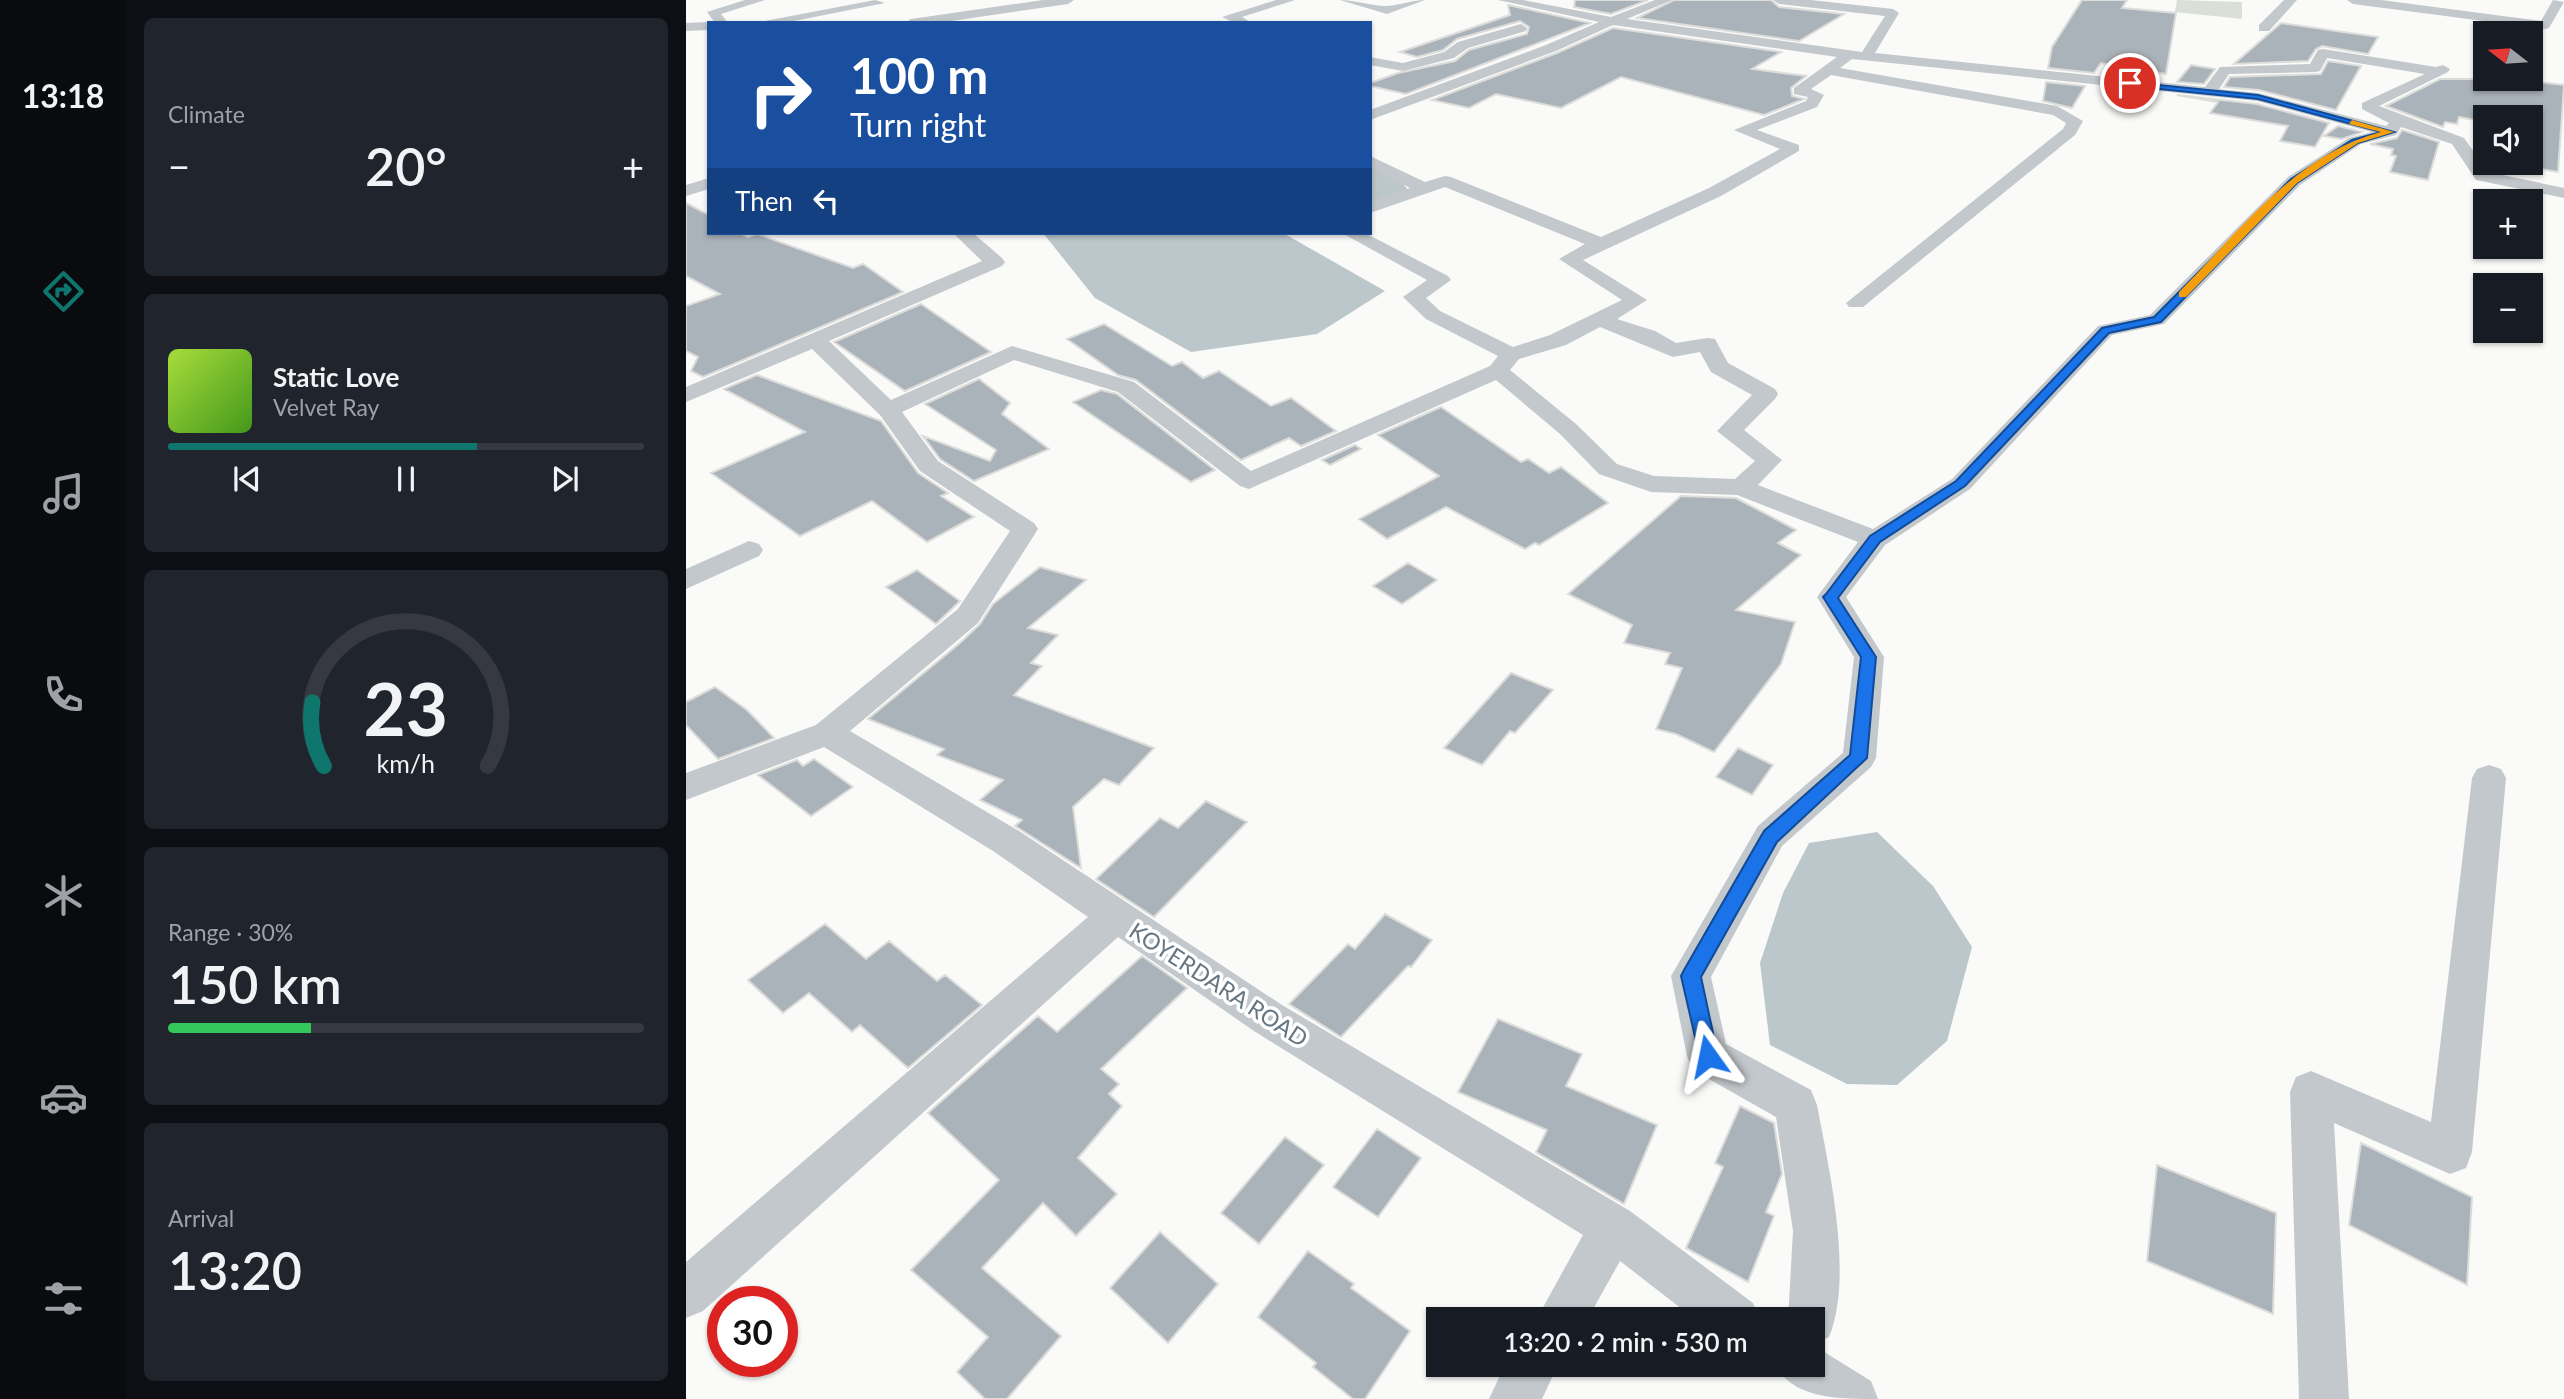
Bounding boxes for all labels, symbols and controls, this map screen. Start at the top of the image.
north arrow [2473,21,2543,91]
map controls [2473,21,2543,343]
text: 100 m [850,46,988,104]
icon: right [735,49,826,140]
pin [2100,53,2160,113]
icon: arrive [2111,64,2149,102]
text: 13:18 [22,76,104,115]
text: Climate [168,100,245,128]
text: Turn right [850,105,986,144]
button: sound [2473,105,2543,175]
text: 20° [365,135,447,197]
text: − [168,143,190,189]
text: + [622,143,644,189]
icon: left [807,182,845,220]
text: Then [735,185,793,217]
button: + [2473,189,2543,259]
icon: directions [39,267,88,316]
button: − [2473,273,2543,343]
text: Static Love [273,361,400,393]
text: Velvet Ray [273,393,379,421]
icon: previous [228,460,266,498]
icon: pause [387,460,425,498]
icon: next [546,460,584,498]
icon: music [39,469,88,518]
text: 23 [364,664,448,752]
icon: phone [39,670,88,719]
text: km/h [377,747,435,777]
icon: climate [39,871,88,920]
street label: KOYERDARA ROAD [1125,916,1313,1052]
text: Range · 30% [168,918,293,946]
text: 150 km [168,953,342,1015]
position arrow [1671,1019,1745,1093]
icon: car [39,1073,88,1122]
text: Arrival [168,1204,234,1232]
text: 13:20 [168,1239,302,1301]
icon: filters [39,1274,88,1323]
speed limit sign: 30 [707,1286,798,1377]
text: 13:20 · 2 min · 530 m [1503,1326,1748,1358]

